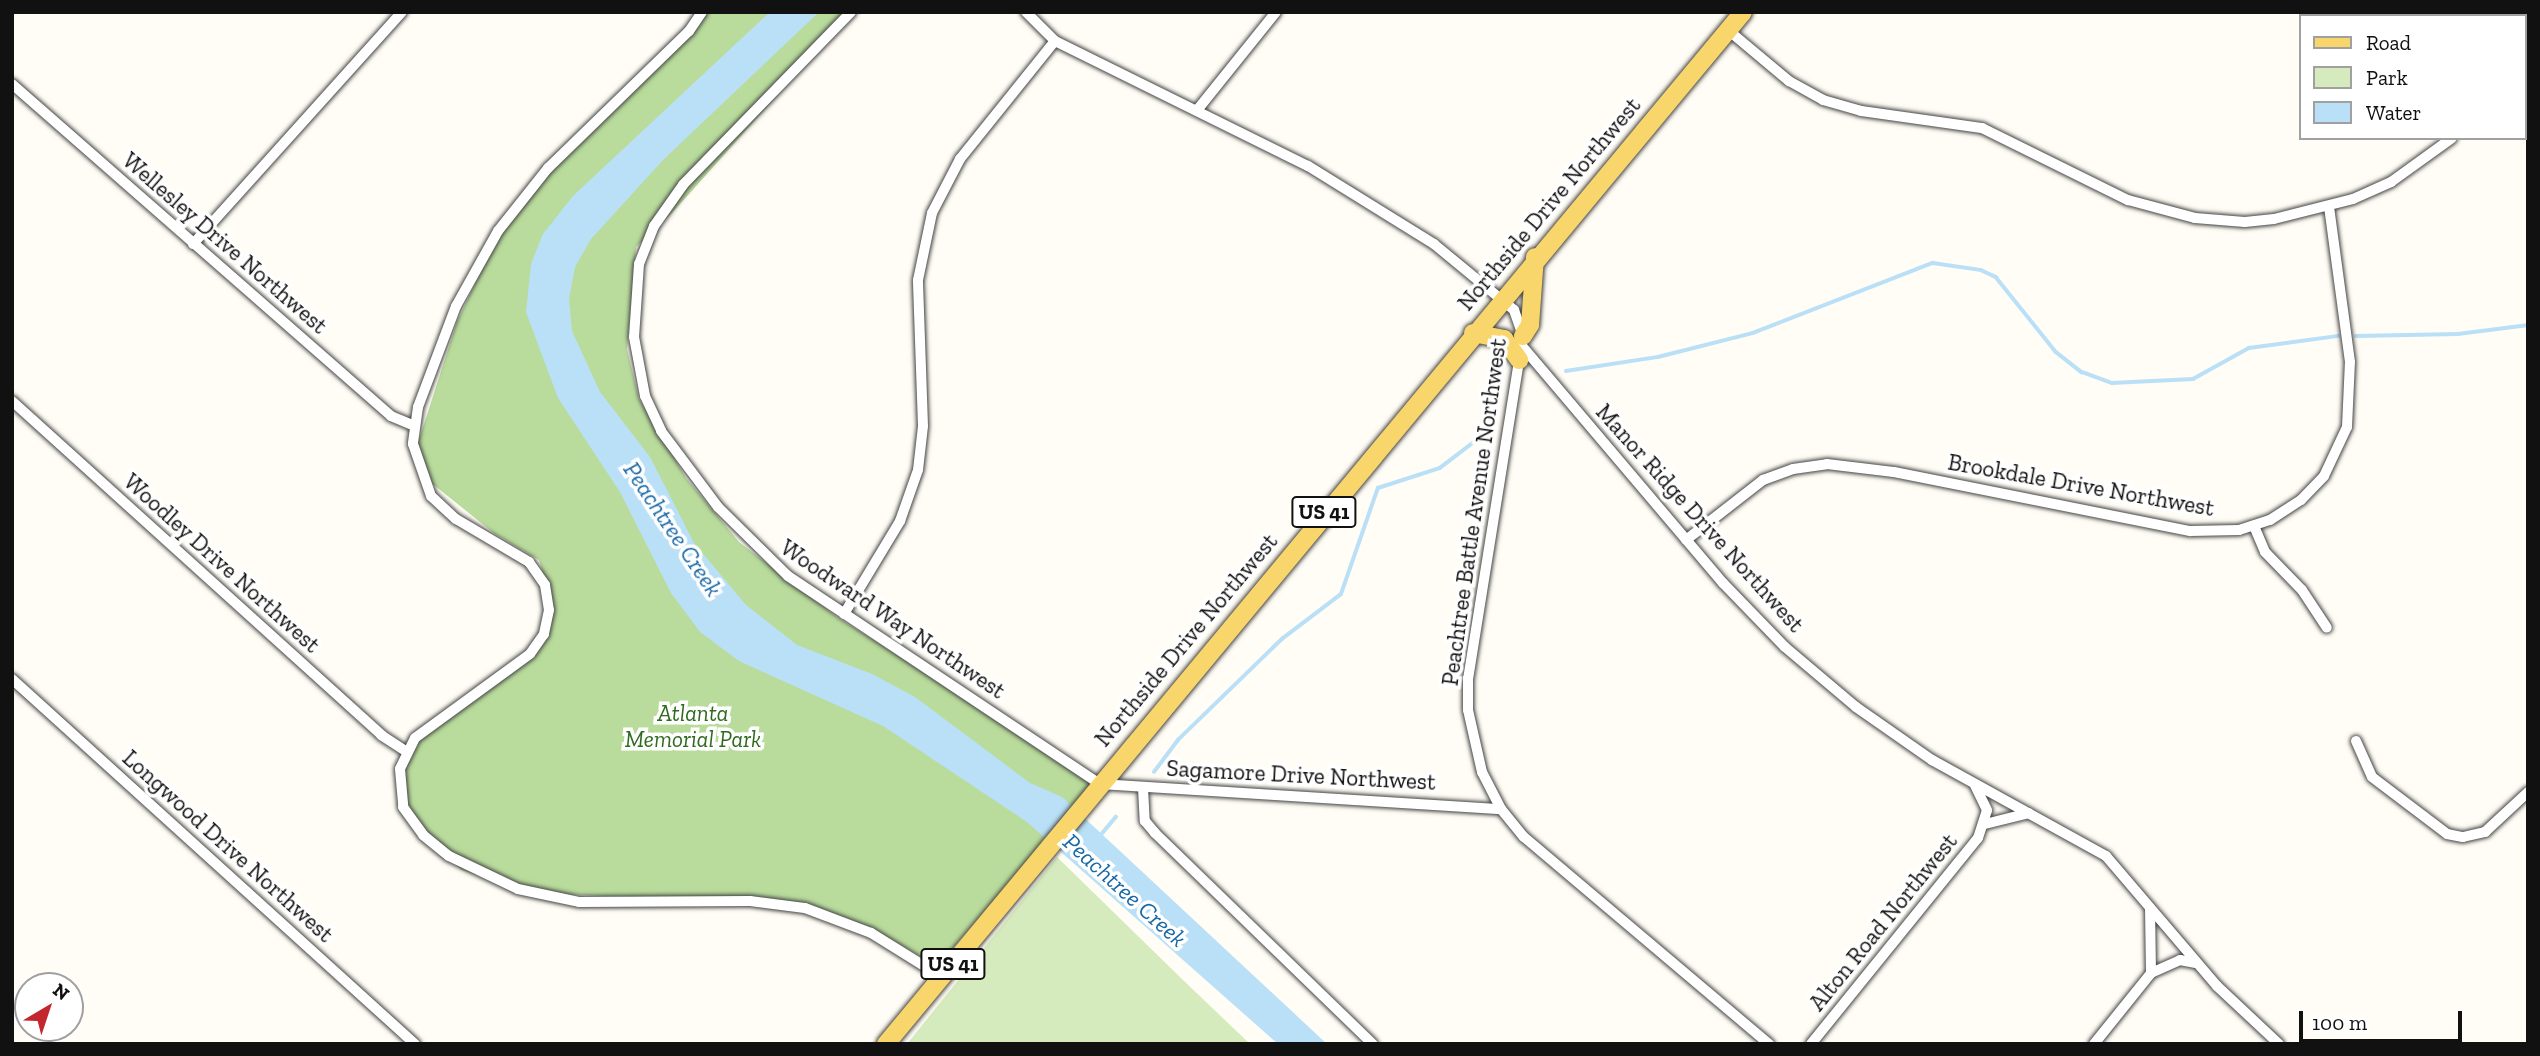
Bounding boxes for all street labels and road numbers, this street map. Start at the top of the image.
street label: Northside Drive Northwest [1452,92,1646,316]
street label: Wellesley Drive Northwest [117,146,333,340]
street label: Peachtree Battle Avenue Northwest [1436,336,1512,688]
street label: Manor Ridge Drive Northwest [1590,398,1810,638]
street label: Brookdale Drive Northwest [1946,448,2216,522]
street label: Woodley Drive Northwest [118,467,326,659]
road number: US 41 [1291,494,1357,530]
street label: Northside Drive Northwest [1089,528,1283,752]
street label: Woodward Way Northwest [775,533,1011,705]
street label: Longwood Drive Northwest [117,744,339,948]
street label: Sagamore Drive Northwest [1166,754,1436,796]
street label: Alton Road Northwest [1803,828,1963,1016]
road number: US 41 [920,946,986,982]

